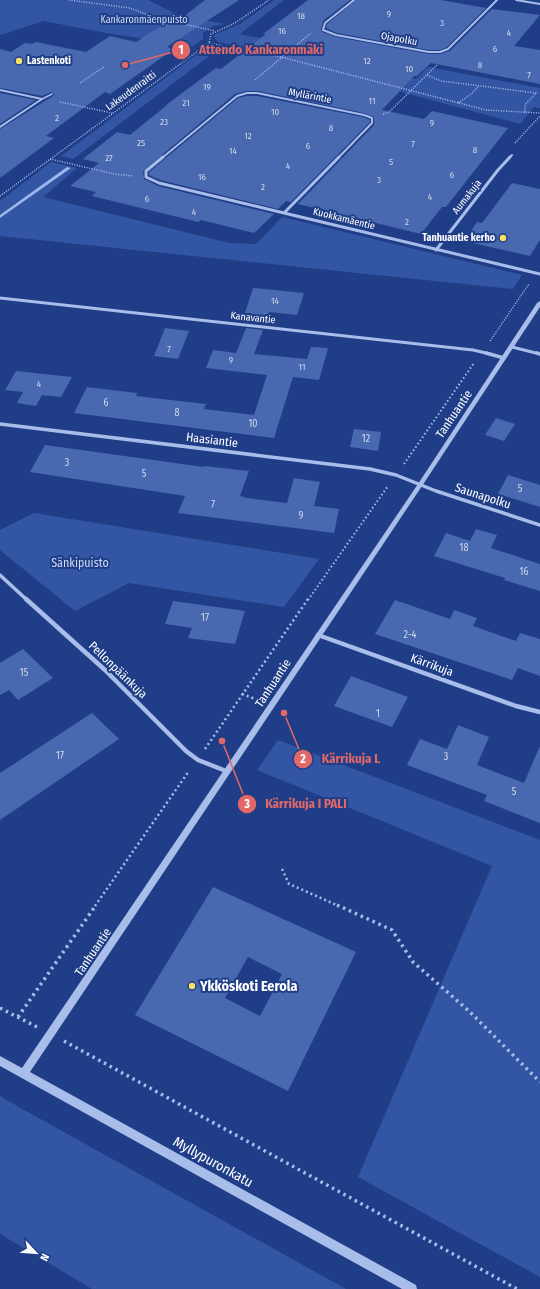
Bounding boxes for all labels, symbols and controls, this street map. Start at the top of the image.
house number: 9 [387,9,391,19]
house number: 18 [297,11,306,21]
park label: Kankaronmäenpuisto [100,14,188,26]
house number: 3 [440,18,444,28]
house number: 16 [278,26,287,36]
house number: 4 [507,28,512,38]
street label: Ojapolku [380,30,418,48]
callout: Attendo Kankaronmäki [171,37,331,62]
text: Attendo Kankaronmäki [198,42,323,57]
text: 1 [178,43,184,57]
house number: 6 [493,44,498,54]
place label: Lastenkoti [27,55,71,67]
marker: Lastenkoti [14,56,24,66]
house number: 12 [363,56,371,66]
house number: 8 [478,60,483,70]
house number: 10 [405,64,413,74]
street label: Lakeudenraitti [104,69,158,113]
house number: 7 [527,70,531,80]
house number: 19 [203,82,211,92]
street label: Myllärintie [287,86,333,106]
house number: 11 [369,96,375,106]
house number: 21 [182,98,190,108]
house number: 10 [271,107,279,117]
house number: 2 [55,113,59,123]
house number: 23 [160,117,168,127]
house number: 9 [430,118,434,128]
house number: 8 [329,123,334,133]
house number: 12 [244,131,252,141]
house number: 25 [137,138,145,148]
house number: 7 [411,139,415,149]
house number: 6 [306,141,311,151]
house number: 8 [473,145,478,155]
house number: 14 [229,146,238,156]
house number: 27 [105,153,113,163]
house number: 5 [389,157,393,167]
house number: 4 [286,161,291,171]
house number: 6 [450,170,455,180]
house number: 16 [198,172,207,182]
house number: 3 [377,175,381,185]
street label: Aumakuja [450,177,484,217]
house number: 2 [261,182,265,192]
house number: 4 [428,192,433,202]
house number: 6 [145,194,150,204]
street label: Kuokkamäentie [312,206,376,232]
house number: 4 [192,207,197,217]
house number: 2 [405,217,409,227]
place label: Tanhuantie kerho [422,232,496,244]
marker: Tanhuantie kerho [498,233,508,243]
house number: 14 [271,296,280,306]
street label: Kanavantie [230,310,276,326]
house number: 7 [167,344,171,354]
house number: 9 [229,355,233,365]
house number: 11 [299,362,305,372]
house number: 4 [37,379,42,389]
street label: Tanhuantie [433,387,475,441]
house number: 6 [104,397,109,409]
house number: 8 [175,407,180,419]
house number: 10 [248,418,258,430]
street label: Haasiantie [185,430,239,450]
house number: 12 [362,433,371,445]
house number: 3 [65,457,70,469]
house number: 5 [142,468,147,480]
street label: Saunapolku [453,480,513,512]
house number: 5 [518,483,523,495]
house number: 7 [211,499,215,511]
house number: 9 [299,510,304,522]
house number: 18 [460,542,468,554]
park label: Sänkipuisto [51,556,109,570]
house number: 16 [520,566,528,578]
house number: 17 [201,612,209,624]
house number: 2-4 [404,629,417,641]
street label: Pellonpäänkuja [86,639,150,701]
street label: Kärrikuja [409,651,455,679]
street label: Tanhuantie [252,656,294,710]
house number: 15 [20,667,29,679]
house number: 1 [376,708,380,720]
callout: Kärrikuja L [293,746,388,771]
house number: 17 [56,750,64,762]
text: Kärrikuja L [322,751,380,766]
house number: 3 [444,751,449,763]
text: 2 [299,752,306,766]
house number: 5 [512,786,517,798]
callout: Kärrikuja I PALI [237,791,355,816]
text: Kärrikuja I PALI [265,796,347,811]
text: 3 [243,797,250,811]
street label: Tanhuantie [72,925,114,979]
place label: Ykköskoti Eerola [199,978,297,995]
marker: Ykköskoti Eerola [187,981,197,991]
street label: Myllypuronkatu [170,1133,256,1191]
north arrow [16,1233,56,1273]
text: N [37,1251,52,1263]

